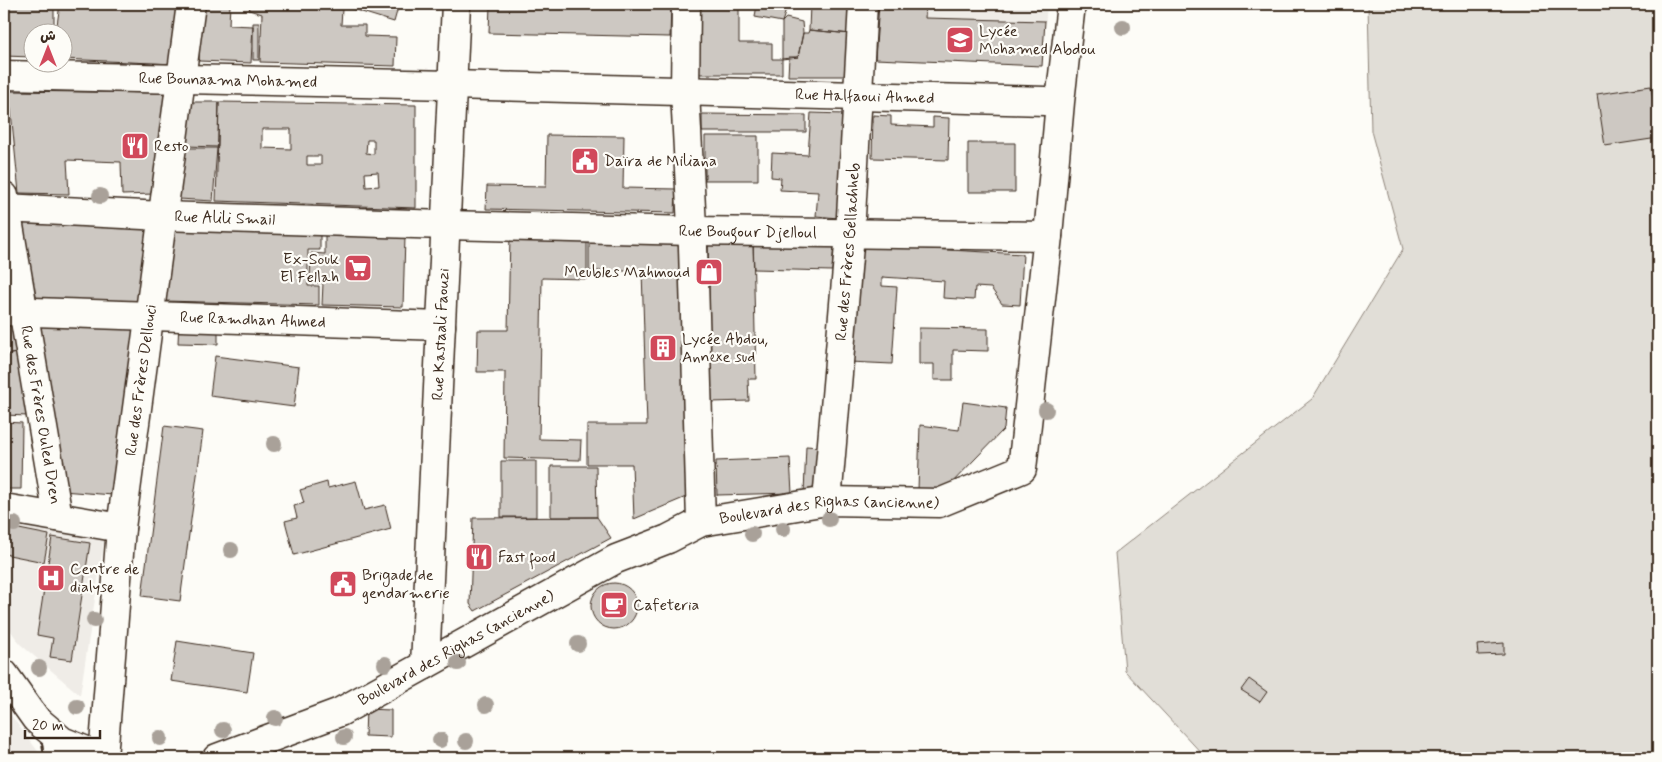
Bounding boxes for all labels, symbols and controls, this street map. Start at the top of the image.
place label: Lycée Mohamed Abdou [979,21,1096,60]
north arrow [22,22,72,72]
school or university icon: Lycée Mohamed Abdou [945,25,975,55]
text: ش [40,27,56,45]
street label: Rue Bounaama Mohamed [138,68,317,92]
street label: Rue Halfaoui Ahmed [795,84,935,109]
restaurant icon: Resto [120,131,150,161]
place label: Resto [154,136,189,157]
public building icon: Daïra de Miliana [570,146,600,176]
place label: Daïra de Miliana [604,151,717,172]
street label: Rue des Frères Bellachheb [830,162,865,342]
street label: Rue Alili Smail [174,206,276,230]
street label: Rue Bougour Djelloul [678,220,817,243]
place label: Ex-Souk El Fellah [280,249,339,288]
supermarket icon: Ex-Souk El Fellah [343,253,373,283]
shop icon: Meubles Mahmoud [694,257,724,287]
place label: Meubles Mahmoud [564,262,690,283]
street label: Rue Kastaali Faouzi [427,267,454,401]
street label: Rue des Frères Dellouci [120,303,161,457]
street label: Rue Ramdhan Ahmed [180,307,326,333]
street label: Rue des Frères Ouled Dren [15,324,66,506]
place label: Lycée Abdou, Annexe sud [682,329,768,368]
building icon: Lycée Abdou, Annexe sud [648,333,678,363]
street label: Boulevard des Righas (ancienne) [718,490,940,529]
restaurant icon: Fast food [464,542,494,572]
place label: Fast food [498,547,555,570]
place label: Centre de dialyse [70,559,140,598]
hospital icon: Centre de dialyse [36,563,66,593]
place label: Brigade de gendarmerie [362,565,450,604]
public building icon: Brigade de gendarmerie [328,569,358,599]
street label: Boulevard des Righas (ancienne) [354,585,558,710]
cafe icon: Cafeteria [599,590,629,620]
place label: Cafeteria [633,595,699,616]
scale bar [25,707,100,739]
text: 20 m [32,716,64,736]

